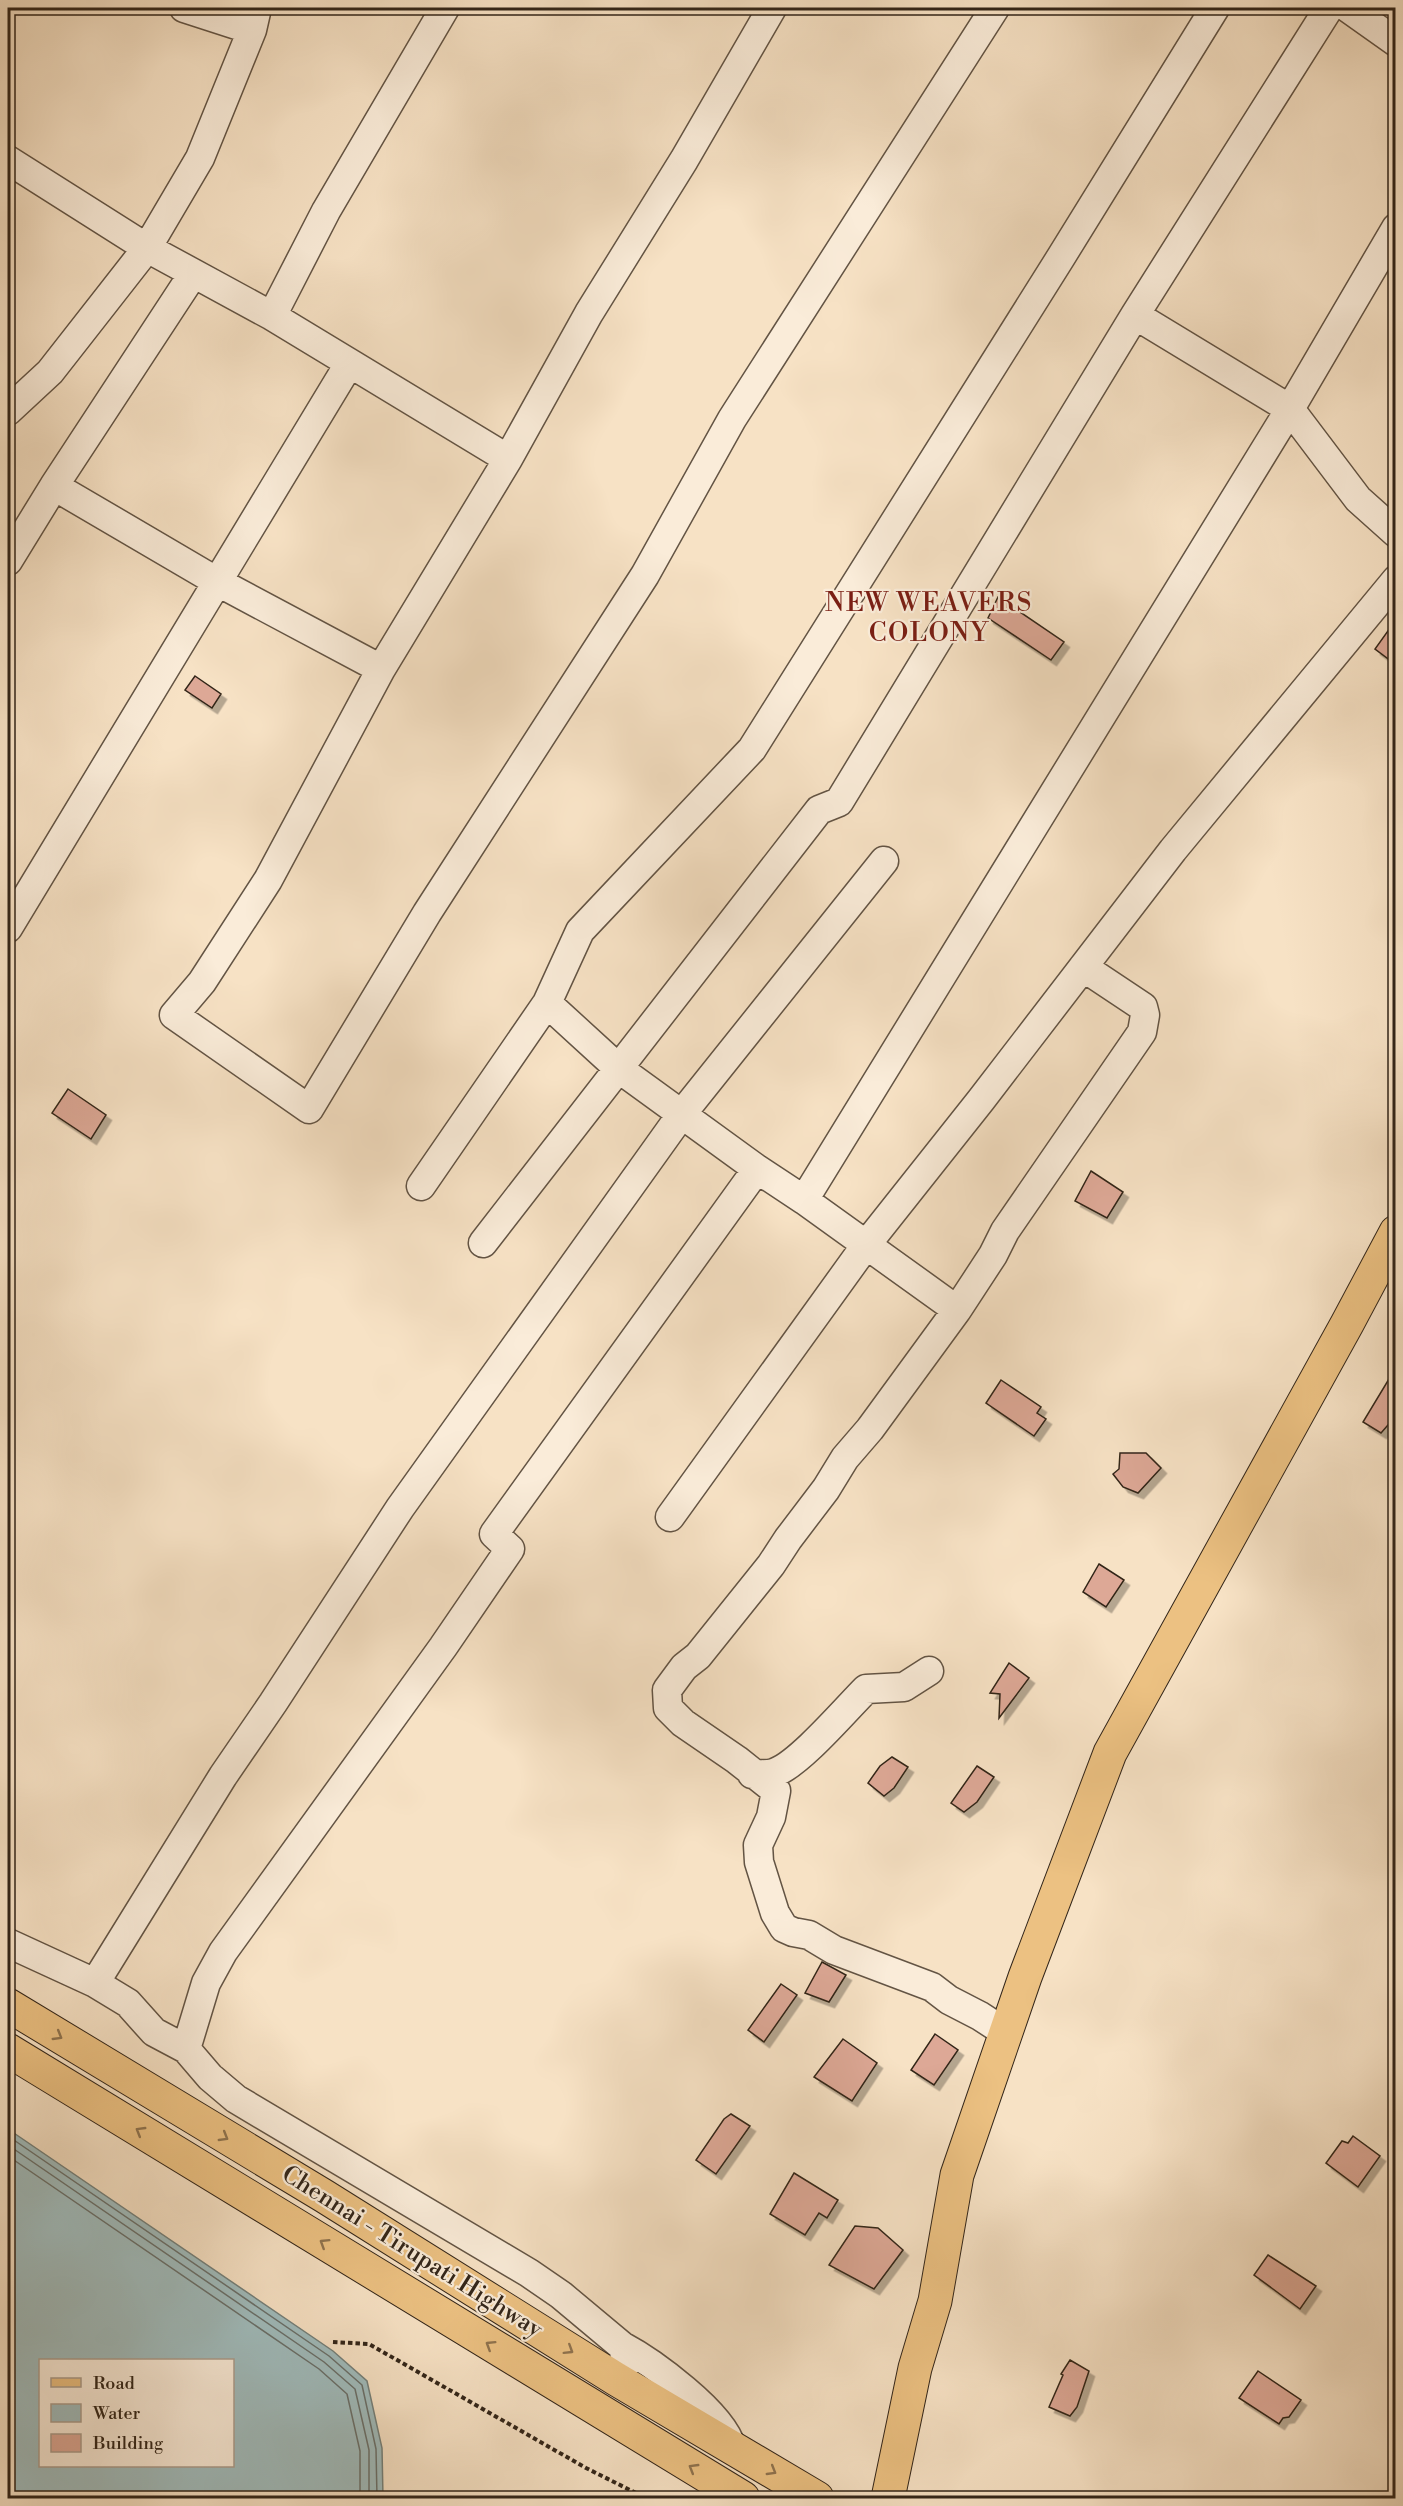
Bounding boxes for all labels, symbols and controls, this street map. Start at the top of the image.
district label: NEW WEAVERS COLONY [825,587,1033,649]
one-way arrow [52,2028,62,2040]
one-way arrow [136,2126,146,2138]
one-way arrow [218,2129,228,2141]
street label: Chennai - Tirupati Highway [276,2159,548,2345]
one-way arrow [320,2239,330,2251]
one-way arrow [486,2341,496,2353]
one-way arrow [563,2342,573,2354]
legend [39,2359,234,2467]
text: Road [93,2372,136,2395]
text: Water [92,2402,141,2425]
text: Building [92,2432,164,2455]
one-way arrow [689,2464,699,2476]
one-way arrow [766,2464,776,2475]

